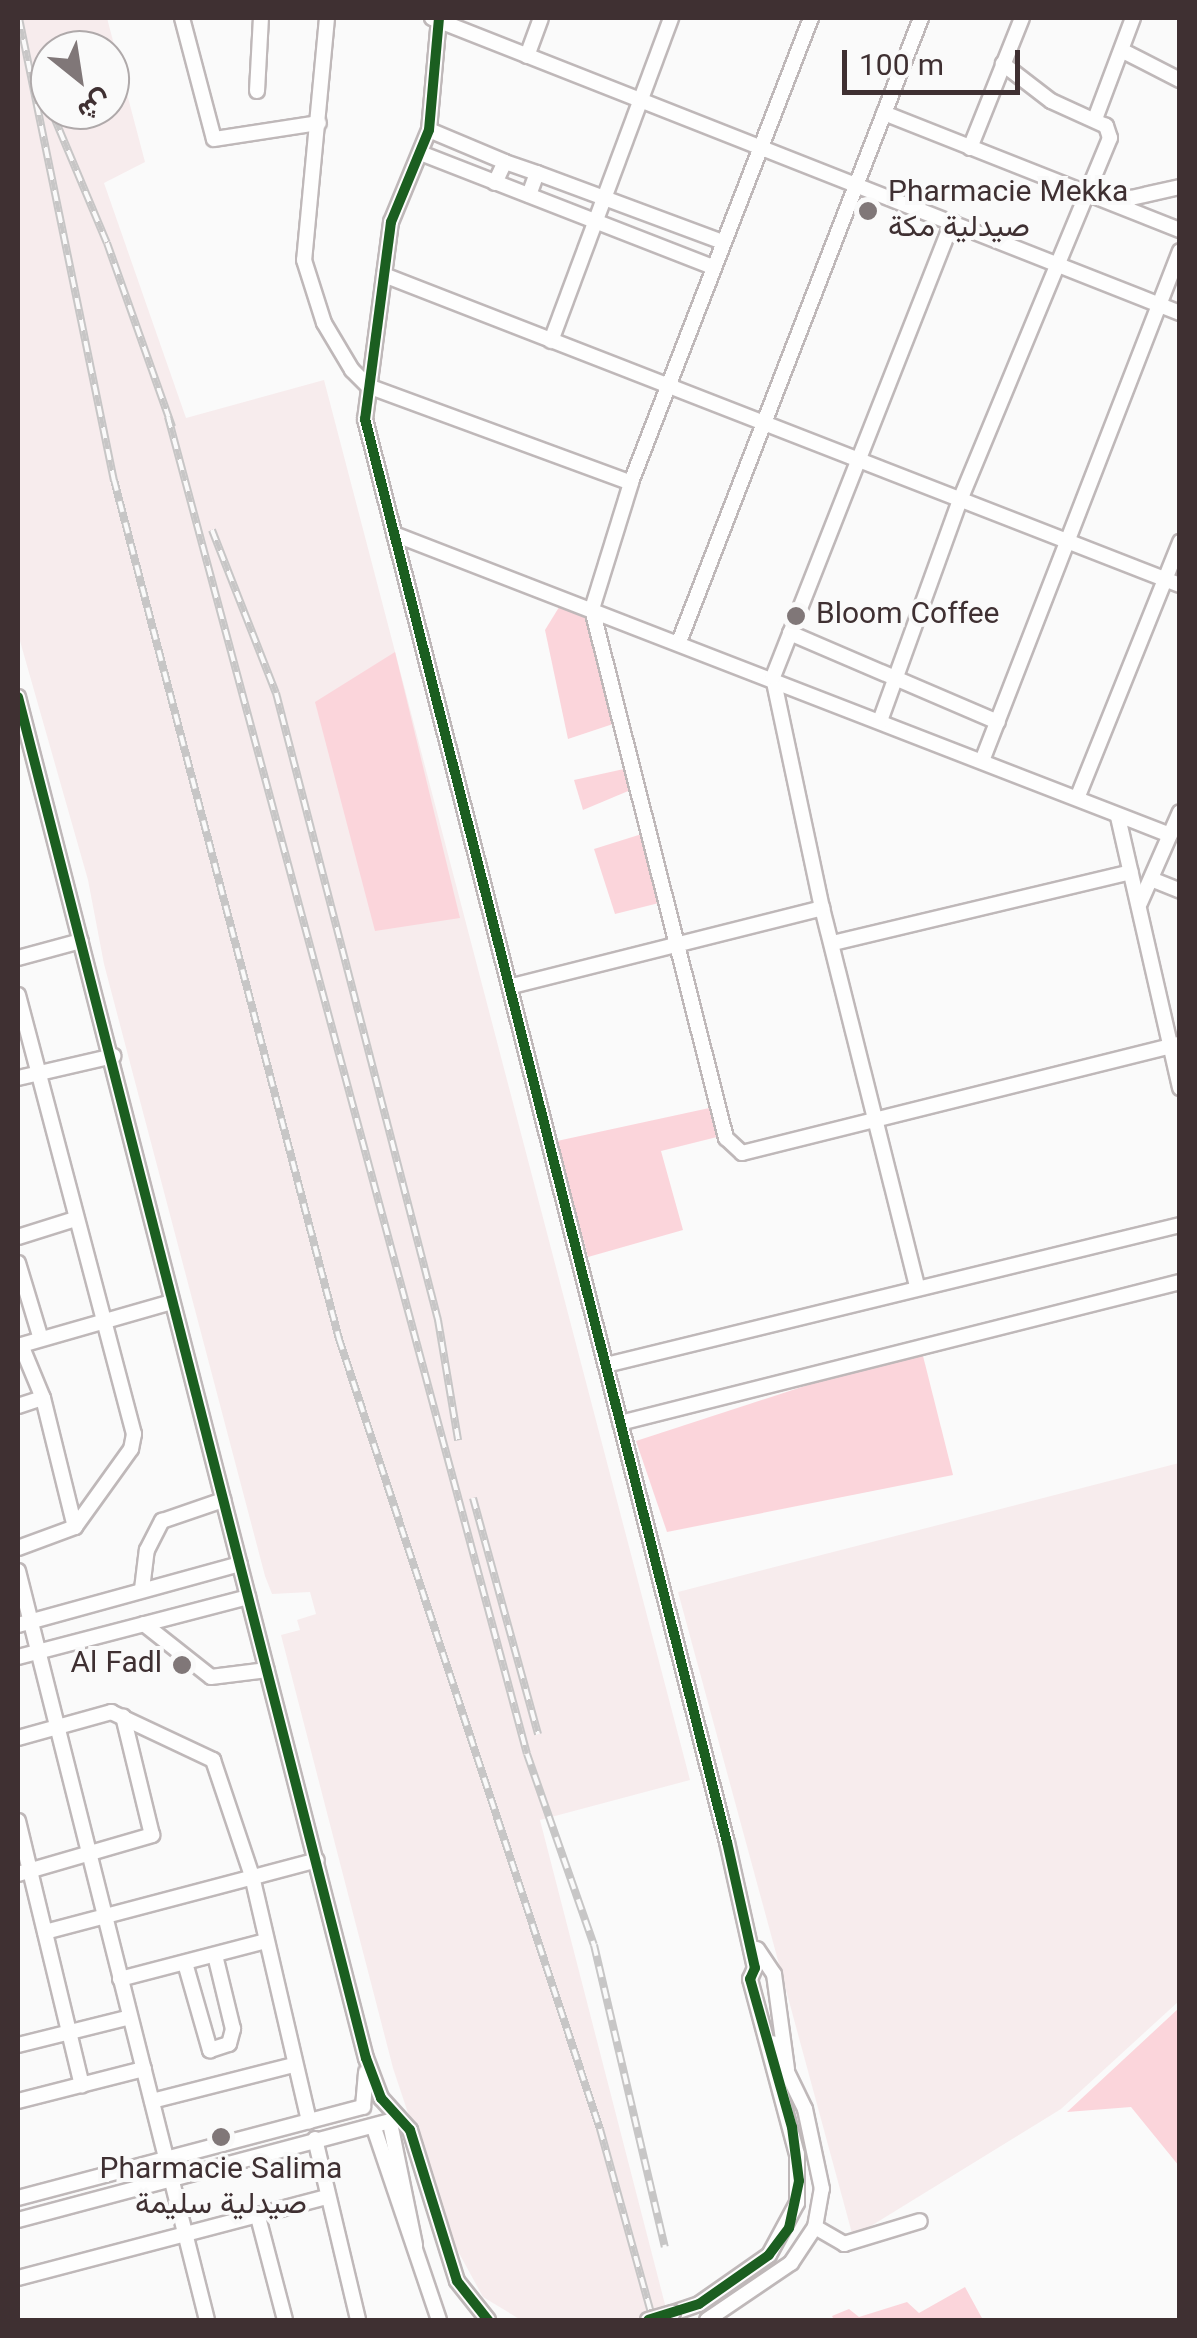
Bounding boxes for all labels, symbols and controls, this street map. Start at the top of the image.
north arrow [30,30,130,130]
scale bar [847,30,1024,92]
text: 100 m [859,44,944,91]
text: ش [68,77,120,132]
place label: Pharmacie Mekka صيدلية مكة [888,176,1128,246]
marker: Pharmacie Mekka صيدلية مكة [857,200,879,222]
place label: Bloom Coffee [816,598,1000,634]
marker: Bloom Coffee [785,605,807,627]
place label: Al Fadl [70,1647,162,1683]
marker: Al Fadl [171,1654,193,1676]
marker: Pharmacie Salima صيدلية سليمة [210,2126,232,2148]
place label: Pharmacie Salima صيدلية سليمة [100,2153,342,2224]

